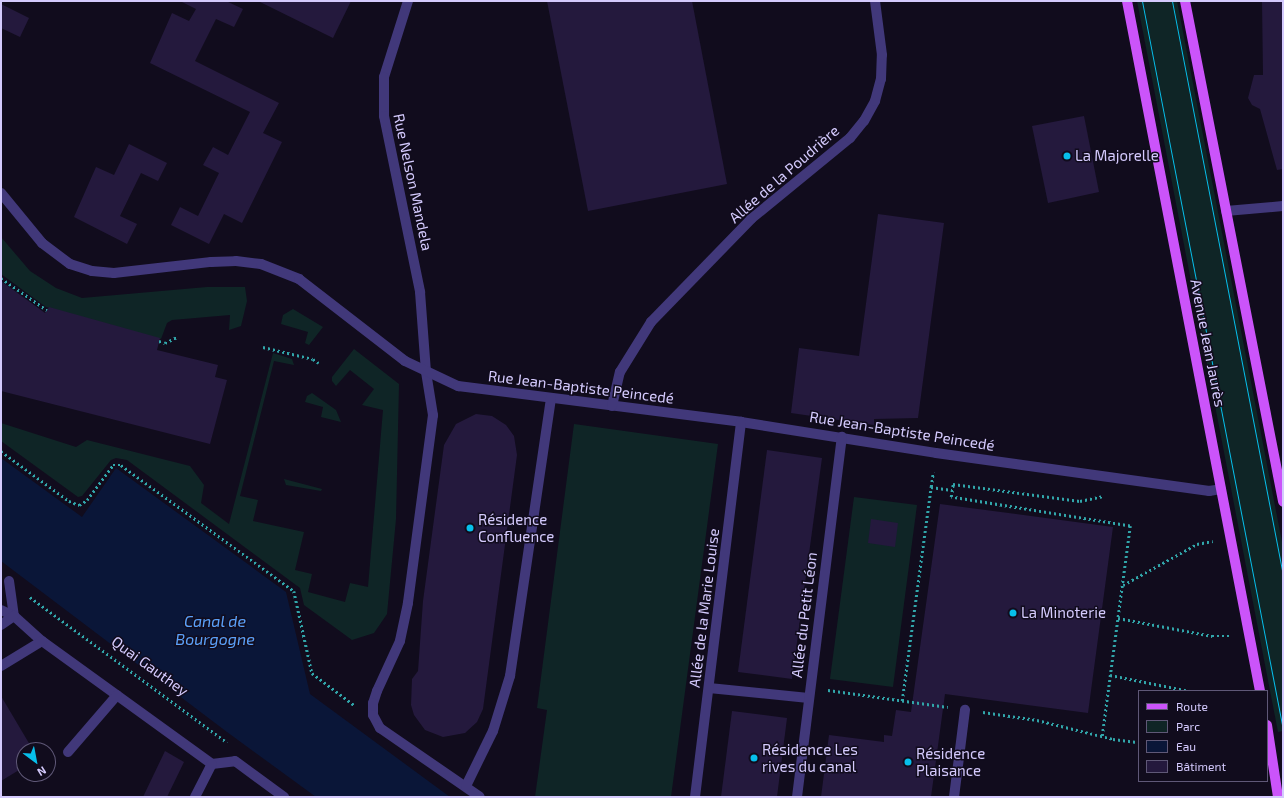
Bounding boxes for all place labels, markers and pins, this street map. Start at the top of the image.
place label: La Majorelle [1075,147,1159,165]
marker: La Majorelle [1062,151,1072,161]
place label: Résidence Confluence [478,510,554,545]
marker: Résidence Confluence [465,523,475,533]
place label: La Minoterie [1021,604,1106,622]
marker: La Minoterie [1008,608,1018,618]
place label: Résidence Les rives du canal [762,740,858,775]
place label: Résidence Plaisance [916,744,985,779]
marker: Résidence Les rives du canal [749,753,759,763]
marker: Résidence Plaisance [903,757,913,767]

